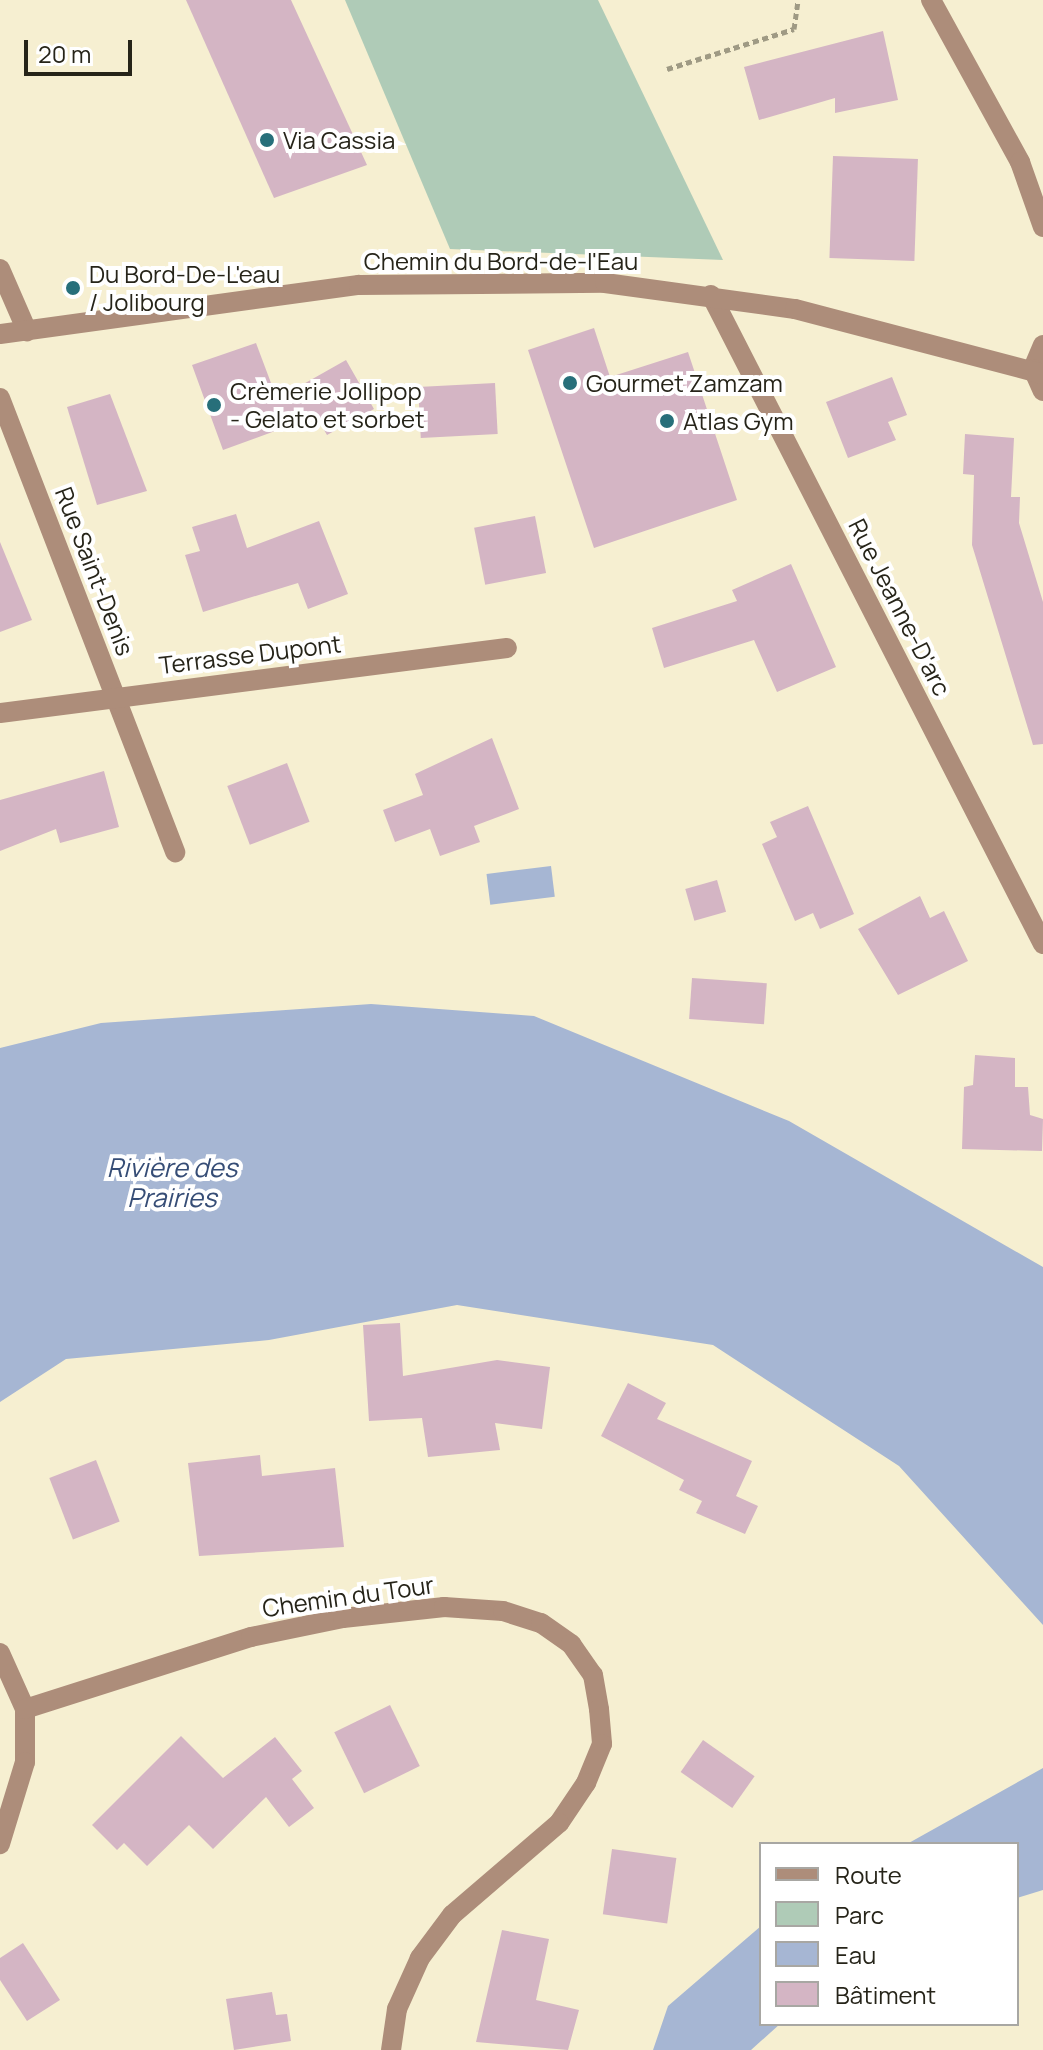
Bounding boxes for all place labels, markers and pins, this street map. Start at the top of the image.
place label: Via Cassia [283,126,395,154]
marker: Via Cassia [258,131,276,149]
place label: Du Bord-De-L'eau / Jolibourg [89,260,280,316]
marker: Du Bord-De-L'eau / Jolibourg [64,279,82,297]
place label: Gourmet Zamzam [586,369,783,397]
marker: Gourmet Zamzam [561,374,579,392]
place label: Crèmerie Jollipop - Gelato et sorbet [230,377,425,433]
marker: Crèmerie Jollipop - Gelato et sorbet [205,396,223,414]
place label: Atlas Gym [683,407,794,435]
marker: Atlas Gym [658,412,676,430]

